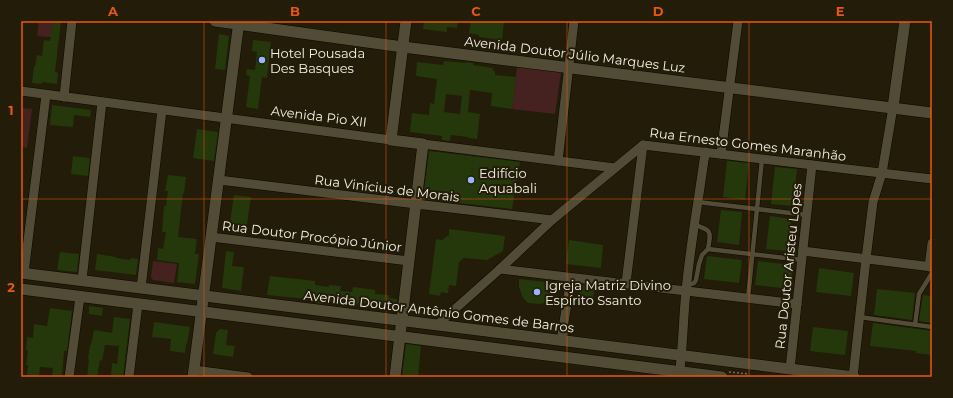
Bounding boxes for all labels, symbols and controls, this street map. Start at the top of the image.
text: A [107,3,119,19]
text: B [290,3,300,19]
text: C [471,3,481,19]
text: D [653,3,664,19]
text: E [836,3,845,19]
street label: Avenida Doutor Júlio Marques Luz [464,33,687,76]
place label: Hotel Pousada Des Basques [270,45,365,76]
marker: Hotel Pousada Des Basques [257,55,267,65]
text: 1 [8,102,14,118]
street label: Avenida Pio XII [270,102,368,130]
street label: Rua Ernesto Gomes Maranhão [649,124,847,164]
place label: Edifício Aquabali [479,165,537,196]
street label: Rua Vinícius de Morais [314,171,460,205]
marker: Edifício Aquabali [466,175,476,185]
street label: Rua Doutor Aristeu Lopes [771,182,805,350]
street label: Rua Doutor Procópio Júnior [221,217,403,255]
place label: Igreja Matriz Divino Espírito Ssanto [545,277,671,308]
text: 2 [7,279,15,295]
street label: Avenida Doutor Antônio Gomes de Barros [303,286,575,336]
marker: Igreja Matriz Divino Espírito Ssanto [532,287,542,297]

